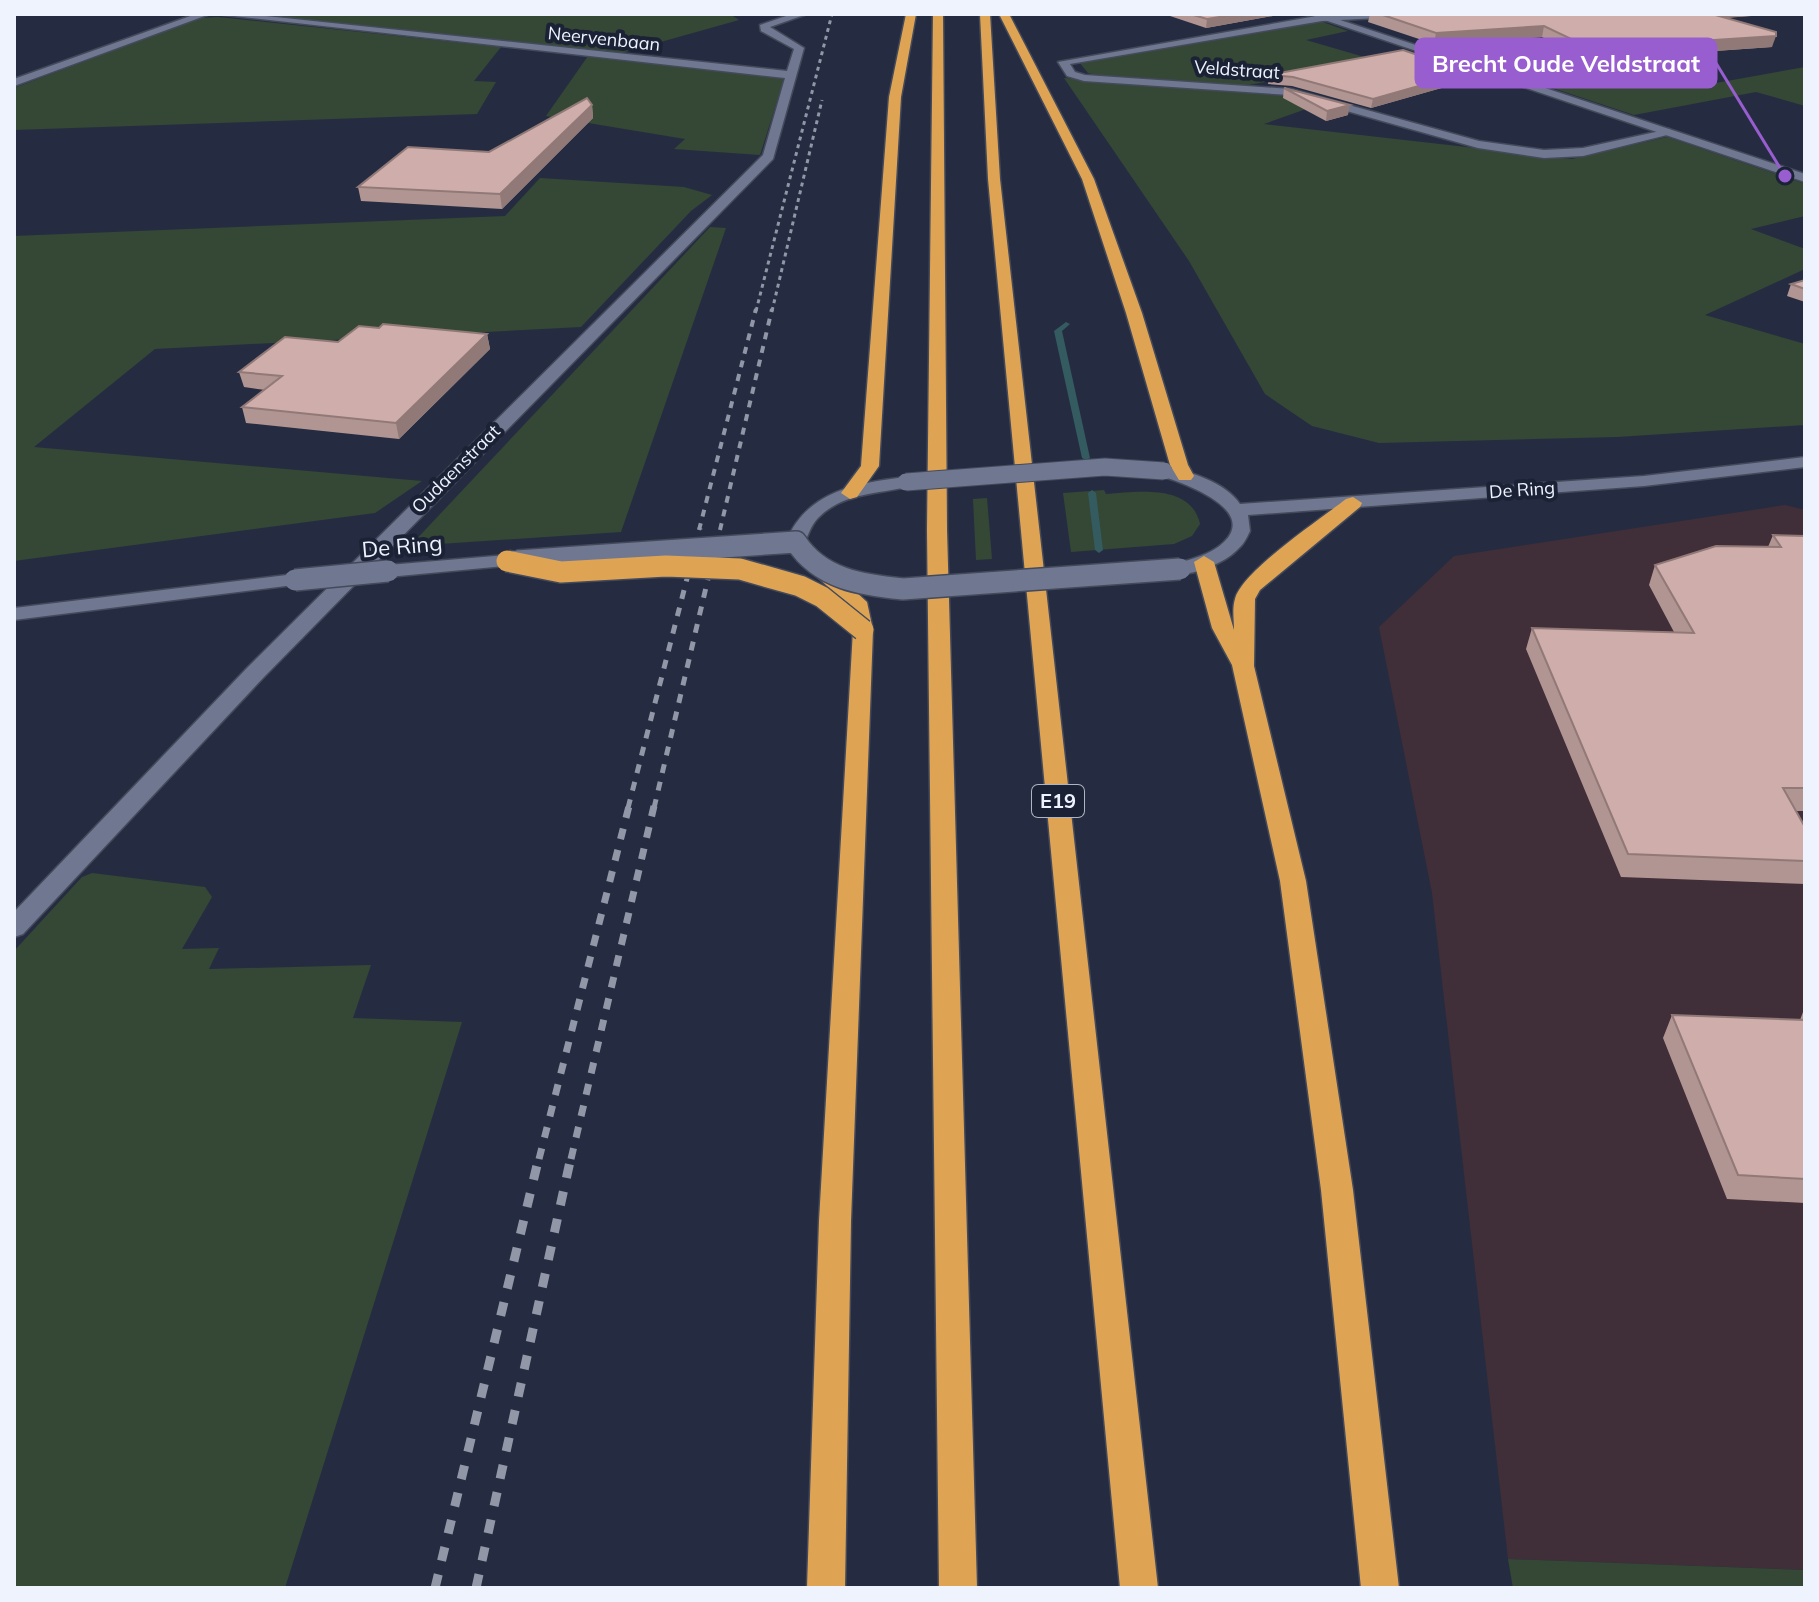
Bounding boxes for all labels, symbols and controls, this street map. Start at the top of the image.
street label: Neervenbaan [547,21,661,56]
callout: Brecht Oude Veldstraat [1416,39,1716,87]
text: Brecht Oude Veldstraat [1432,48,1700,78]
street label: Veldstraat [1193,55,1281,84]
street label: Oudaenstraat [407,420,505,518]
street label: De Ring [1488,476,1556,503]
street label: De Ring [361,529,443,563]
road number: E19 [1032,785,1084,817]

